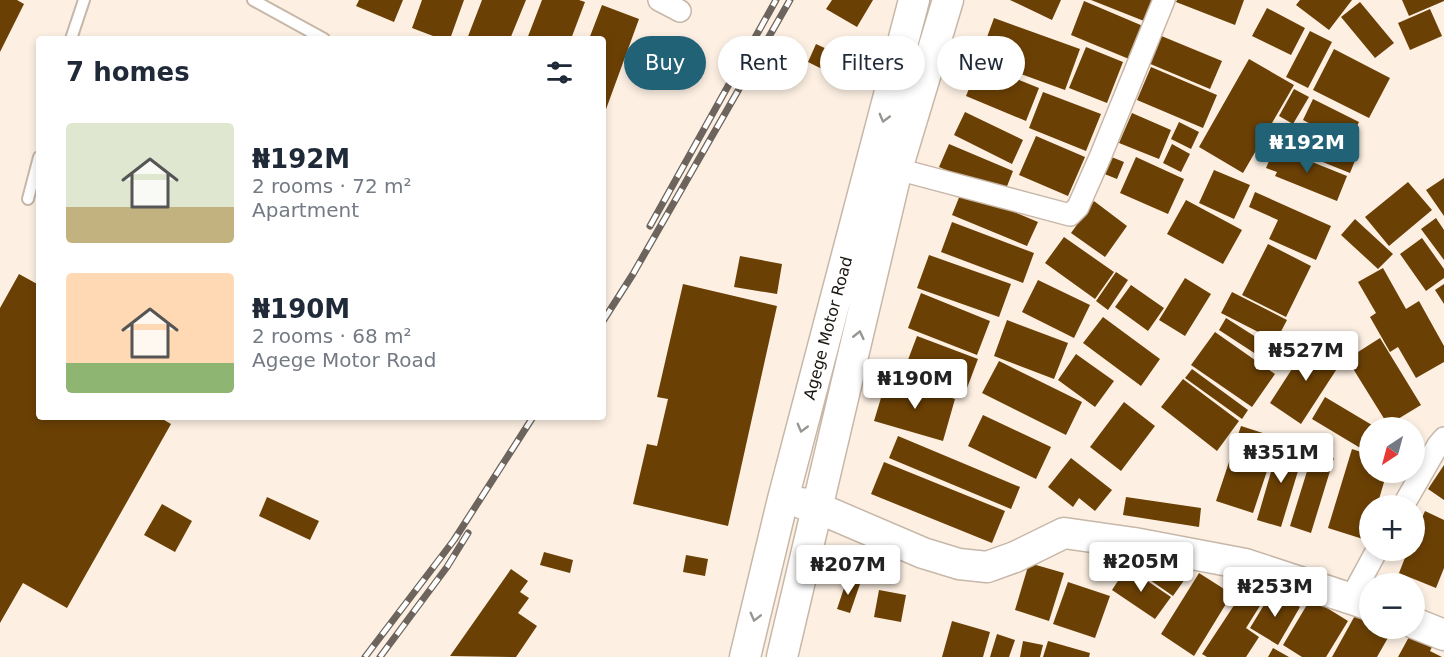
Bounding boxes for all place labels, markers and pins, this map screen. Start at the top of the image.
pin: ₦192M [1265,123,1349,174]
pin: ₦527M [1264,331,1348,382]
pin: ₦190M [873,359,957,410]
pin: ₦351M [1239,433,1323,484]
pin: ₦205M [1099,542,1183,593]
pin: ₦207M [806,545,890,596]
pin: ₦253M [1233,567,1317,618]

